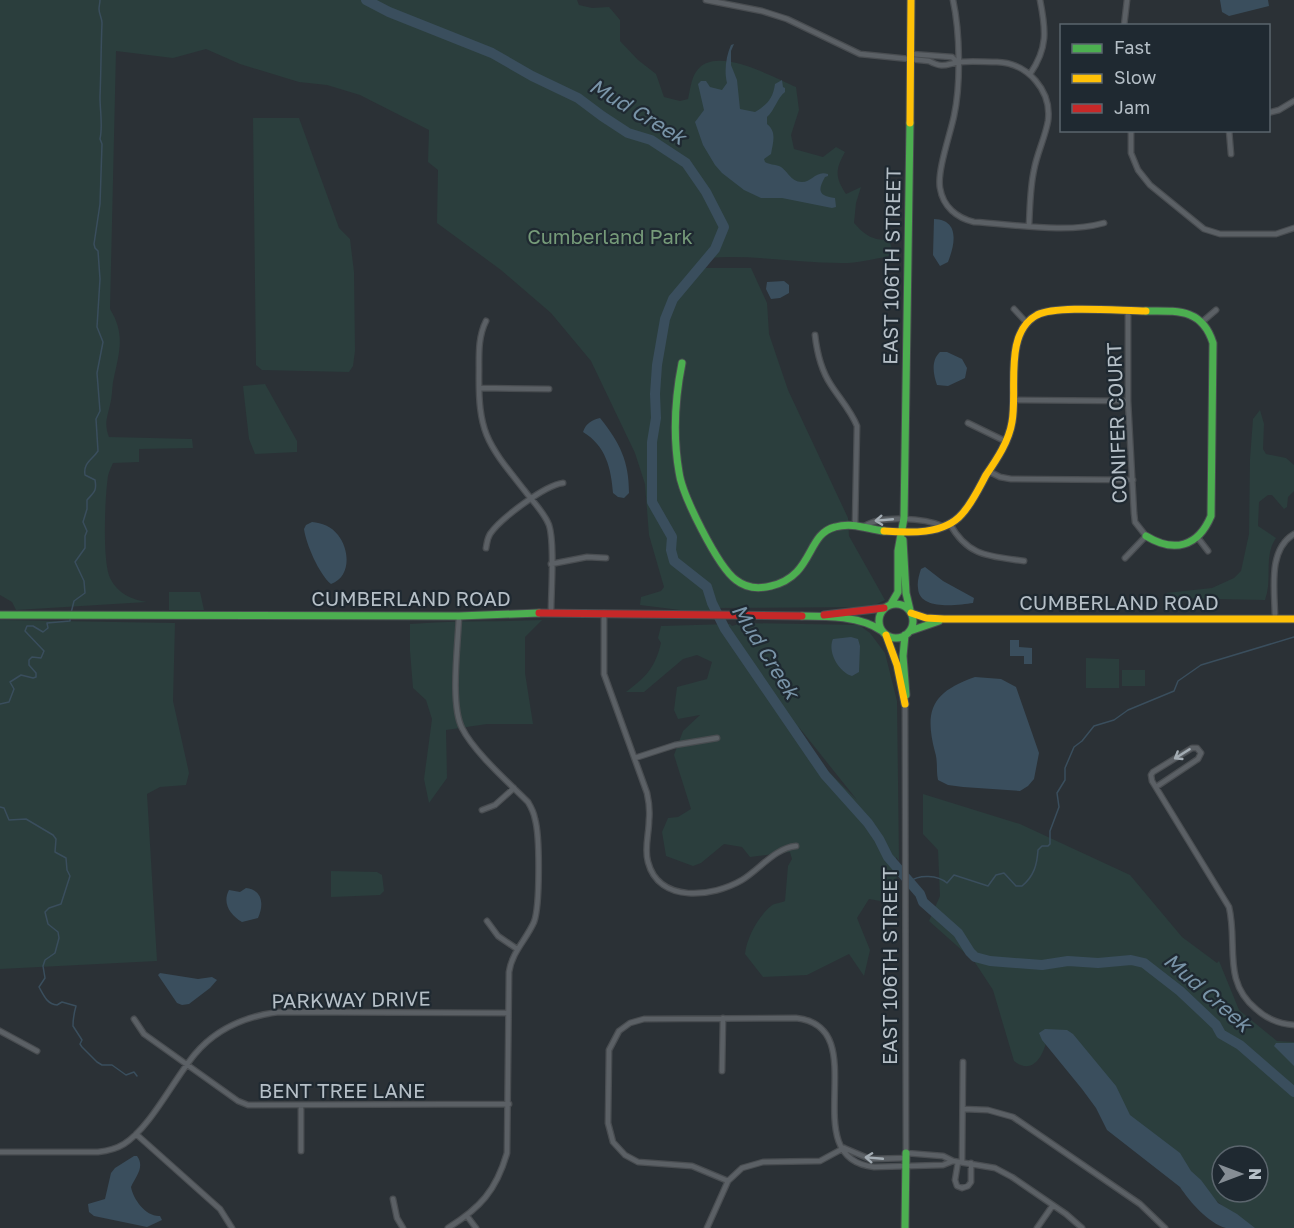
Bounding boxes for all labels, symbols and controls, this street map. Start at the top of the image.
legend [1060,24,1270,132]
text: Fast [1114,36,1151,58]
text: Slow [1114,66,1157,88]
water label: Mud Creek [585,72,693,151]
text: Jam [1114,96,1150,118]
street label: EAST 106TH STREET [877,167,905,365]
park label: Cumberland Park [527,224,693,248]
street label: CONIFER COURT [1101,342,1131,504]
one-way arrow [874,515,894,526]
street label: CUMBERLAND ROAD [311,586,511,610]
street label: CUMBERLAND ROAD [1019,590,1219,614]
water label: Mud Creek [727,599,807,705]
one-way arrow [1174,748,1191,760]
street label: EAST 106TH STREET [877,867,901,1065]
water label: Mud Creek [1159,947,1259,1038]
street label: PARKWAY DRIVE [271,986,431,1012]
street label: BENT TREE LANE [259,1078,425,1102]
north arrow [1210,1144,1270,1204]
one-way arrow [864,1152,884,1163]
text: N [1245,1168,1265,1180]

